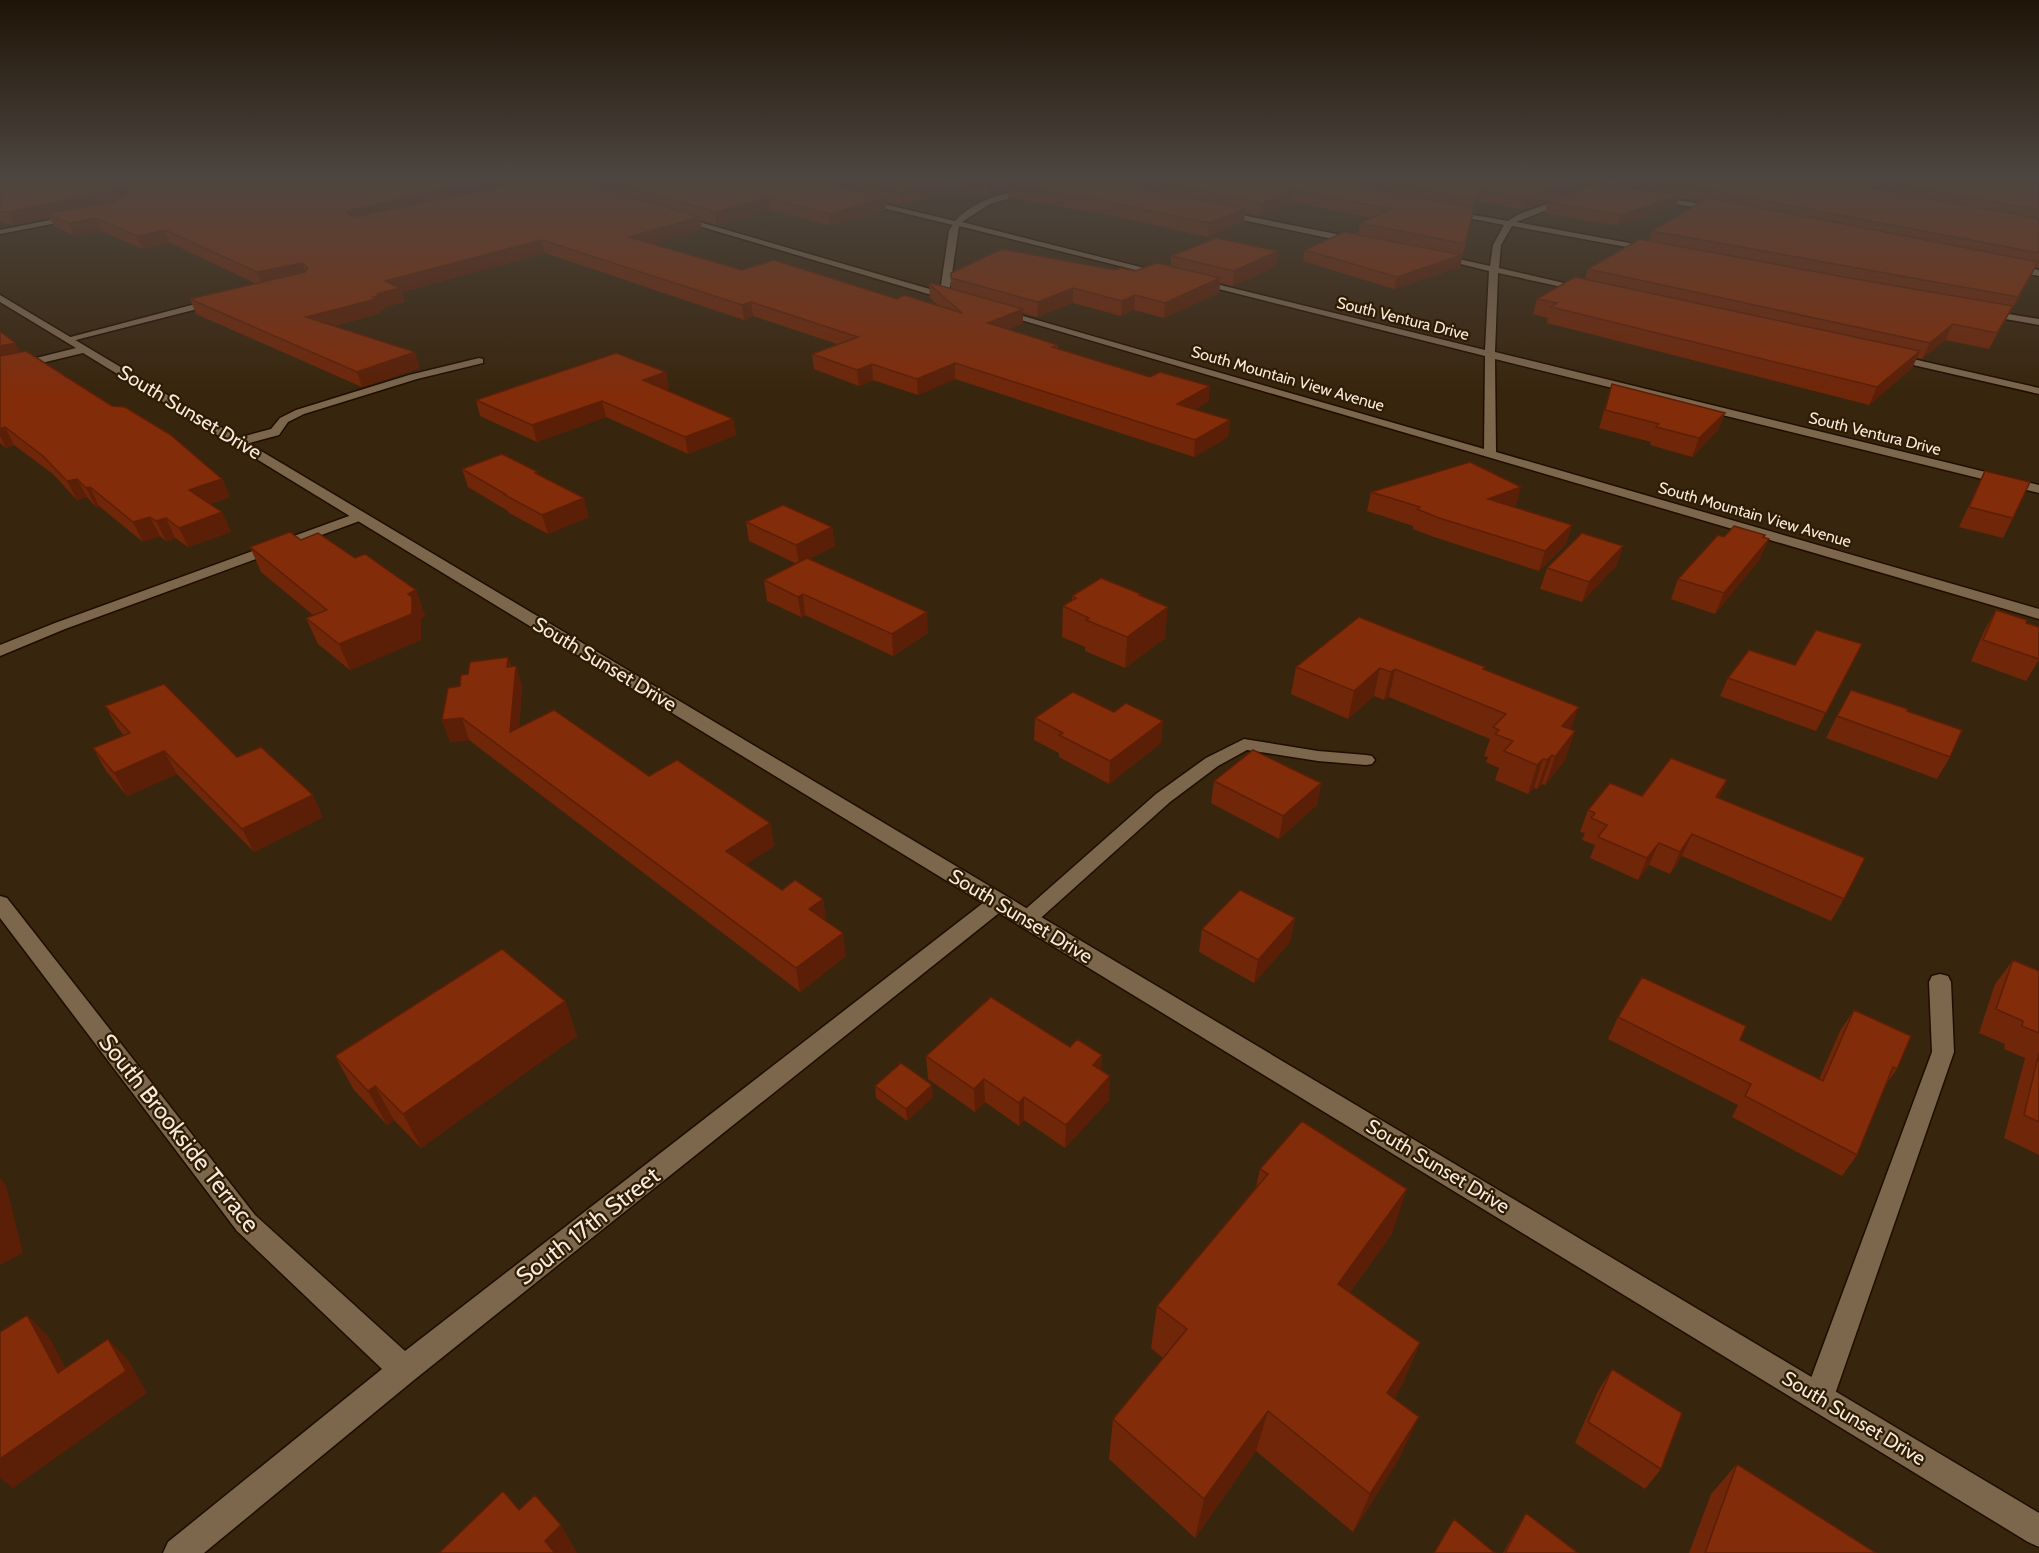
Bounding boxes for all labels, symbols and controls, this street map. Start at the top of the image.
street label: South Ventura Drive [1335,293,1471,344]
street label: South Mountain View Avenue [1189,342,1387,415]
street label: South Sunset Drive [114,360,266,464]
street label: South Ventura Drive [1807,408,1943,459]
street label: South Mountain View Avenue [1656,478,1854,551]
street label: South Sunset Drive [529,612,681,716]
street label: South Sunset Drive [945,864,1097,968]
street label: South Brookside Terrace [93,1028,266,1238]
street label: South Sunset Drive [1362,1114,1514,1218]
street label: South 17th Street [510,1161,665,1291]
street label: South Sunset Drive [1778,1366,1930,1470]

